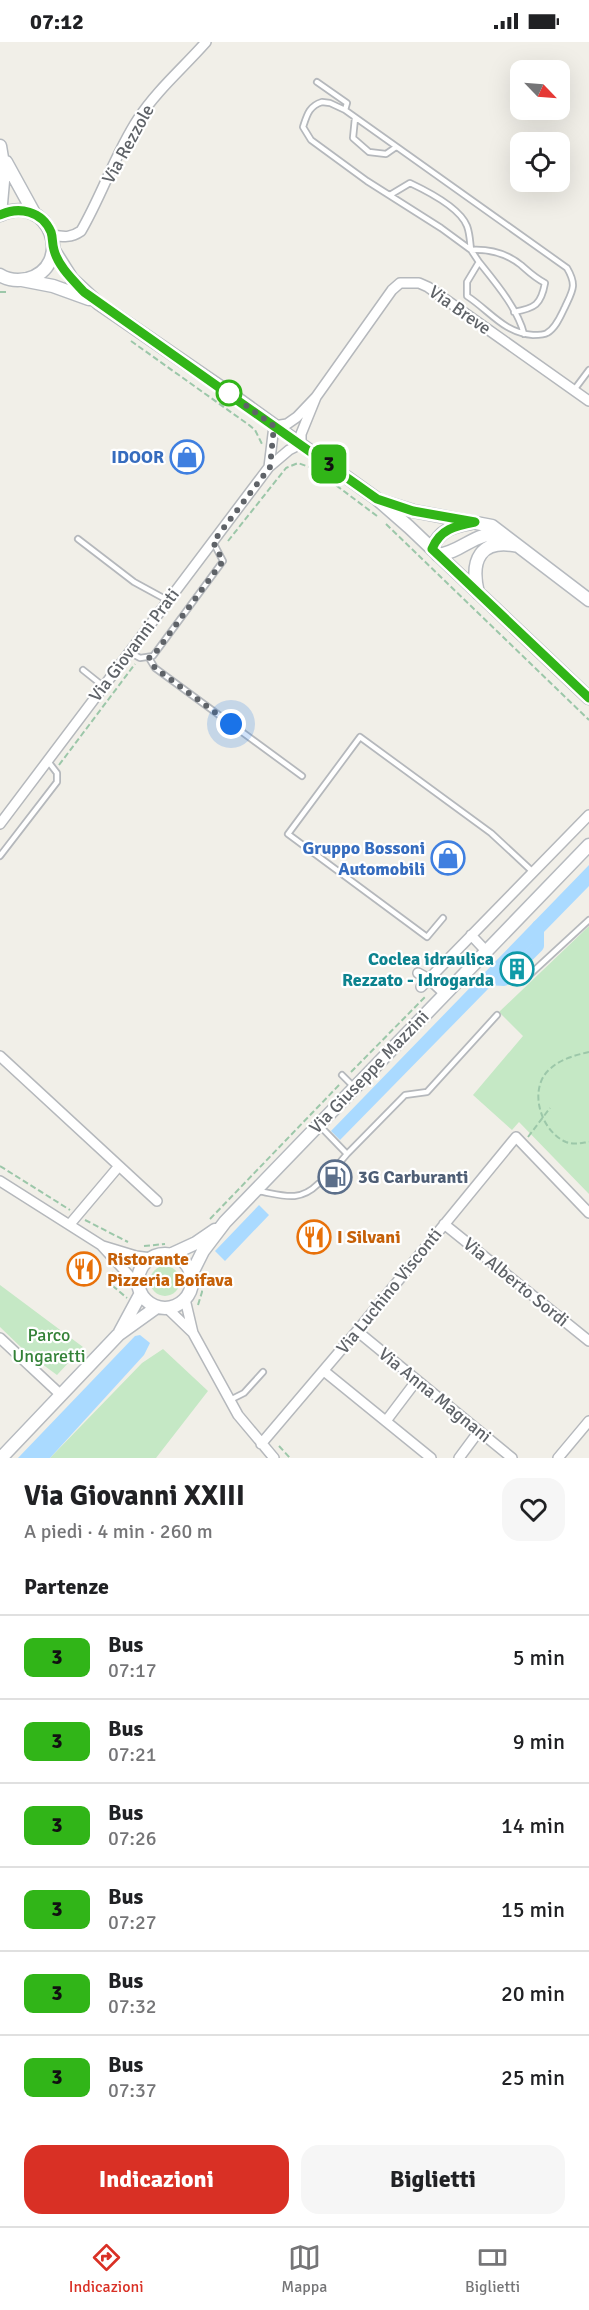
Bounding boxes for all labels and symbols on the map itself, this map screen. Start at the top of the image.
north arrow [510,60,570,120]
street label: Via Rezzole [97,101,159,187]
street label: Via Breve [425,281,495,339]
unlabelled marker [216,380,242,406]
shop icon: IDOOR [169,439,205,475]
line badge: 3 [310,444,348,484]
place label: IDOOR [111,446,164,468]
street label: Via Giovanni Prati [84,584,184,706]
your location [216,709,246,739]
place label: Gruppo Bossoni Automobili [302,837,425,880]
shop icon: Gruppo Bossoni Automobili [430,840,466,876]
place label: Coclea idraulica Rezzato - Idrogarda [342,948,494,991]
building icon: Coclea idraulica Rezzato - Idrogarda [499,951,535,987]
street label: Via Giuseppe Mazzini [305,1006,433,1138]
fuel station icon: 3G Carburanti [317,1159,353,1195]
place label: 3G Carburanti [358,1166,468,1188]
restaurant icon: I Silvani [296,1219,332,1255]
street label: Via Luchino Visconti [332,1224,446,1358]
place label: I Silvani [337,1226,401,1248]
street label: Via Alberto Sordi [459,1233,573,1331]
place label: Ristorante Pizzeria Boifava [107,1248,233,1291]
restaurant icon: Ristorante Pizzeria Boifava [66,1251,102,1287]
park label: Parco Ungaretti [12,1324,86,1367]
street label: Via Anna Magnani [374,1343,496,1447]

